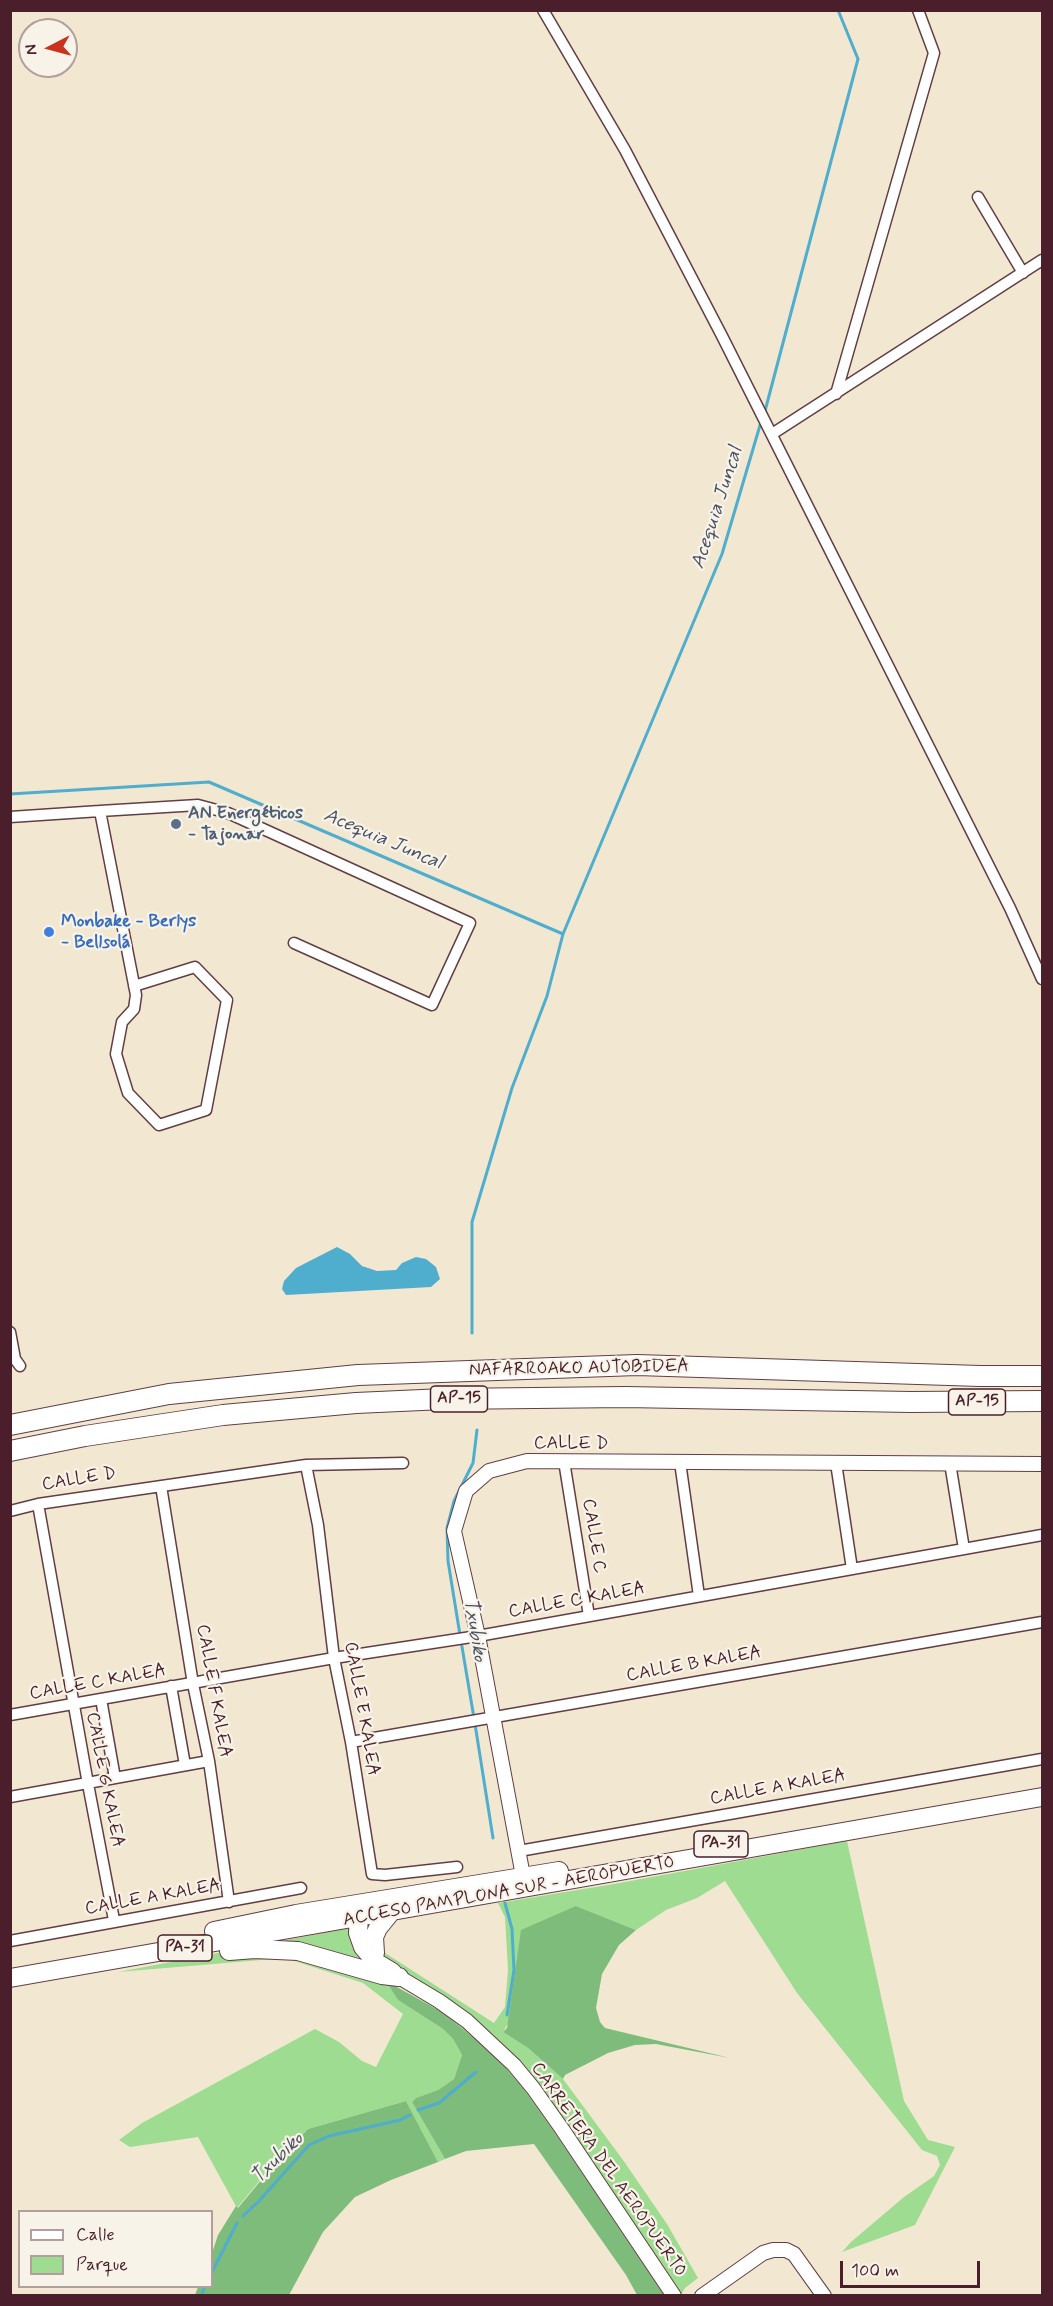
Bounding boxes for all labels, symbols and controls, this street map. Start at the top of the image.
north arrow [18,18,78,78]
text: N [21,43,43,56]
water label: Acequia Juncal [687,444,749,572]
place label: AN Energéticos - Tajonar [188,803,303,846]
water label: Acequia Juncal [320,804,446,876]
marker: AN Energéticos - Tajonar [169,817,183,831]
place label: Monbake - Berlys - Bellsolá [61,911,196,954]
marker: Monbake - Berlys - Bellsolá [42,925,56,939]
street label: NAFARROAKO AUTOBIDEA [469,1356,689,1382]
road number: AP-15 [430,1386,488,1412]
road number: AP-15 [948,1389,1006,1415]
street label: CALLE D [534,1433,608,1455]
street label: CALLE D [40,1463,118,1497]
street label: CALLE C [576,1497,610,1575]
street label: CALLE C KALEA [507,1578,647,1624]
water label: Txubiko [457,1597,491,1663]
street label: CALLE F KALEA [191,1623,235,1759]
street label: CALLE E KALEA [339,1640,383,1778]
street label: CALLE B KALEA [625,1642,763,1688]
street label: CALLE C KALEA [28,1660,168,1706]
street label: CALLE G KALEA [80,1711,128,1849]
street label: CALLE A KALEA [709,1765,847,1811]
road number: PA-31 [694,1831,748,1857]
street label: ACCESO PAMPLONA SUR - AEROPUERTO [342,1852,676,1932]
street label: CALLE A KALEA [84,1875,222,1921]
road number: PA-31 [158,1935,212,1961]
street label: CARRETERA DEL AEROPUERTO [526,2059,690,2281]
water label: Txubiko [247,2128,309,2190]
legend [18,2210,213,2288]
text: Calle [76,2223,115,2247]
scale bar [843,2249,982,2287]
text: Parque [76,2253,128,2277]
text: 100 m [851,2259,899,2283]

